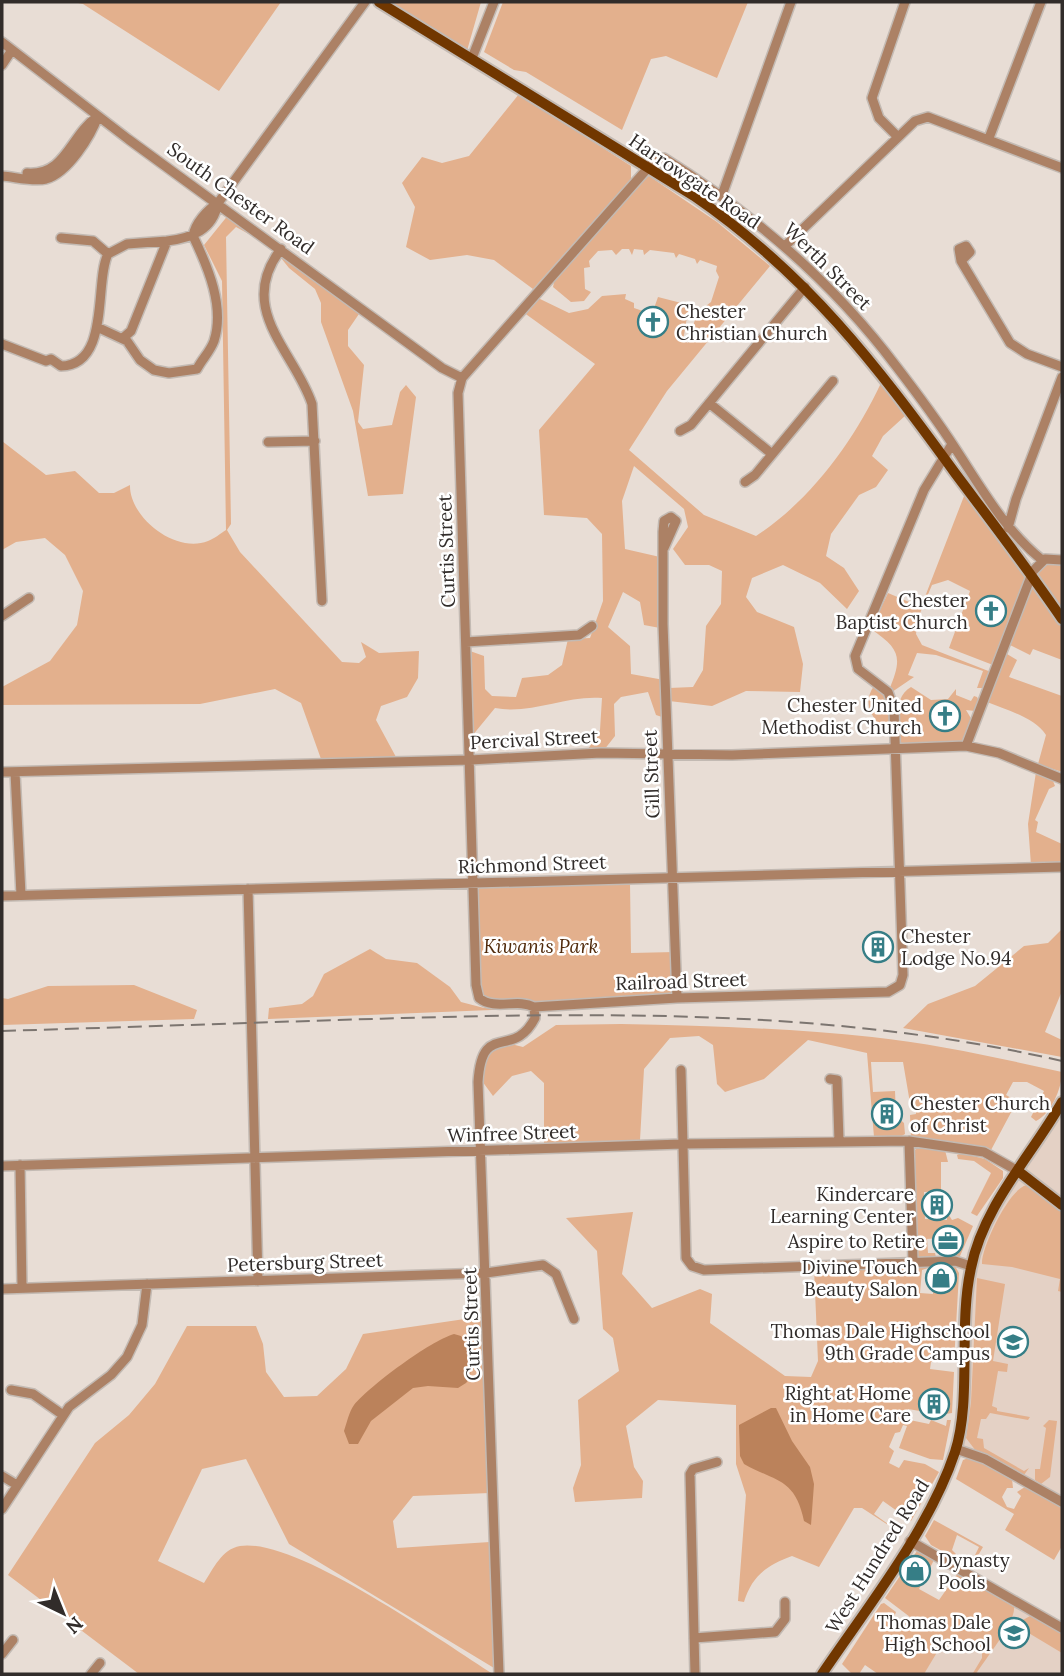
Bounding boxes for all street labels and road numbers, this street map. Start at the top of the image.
street label: Harrowgate Road [625,128,765,234]
street label: South Chester Road [163,137,319,259]
street label: Werth Street [779,217,877,315]
street label: Curtis Street [432,493,460,608]
street label: Percival Street [469,724,599,754]
street label: Gill Street [637,728,665,819]
street label: Richmond Street [457,849,607,879]
street label: Railroad Street [615,967,748,995]
street label: Winfree Street [447,1119,578,1147]
street label: Petersburg Street [227,1247,384,1277]
street label: Curtis Street [457,1266,485,1381]
street label: West Hundred Road [820,1475,934,1637]

